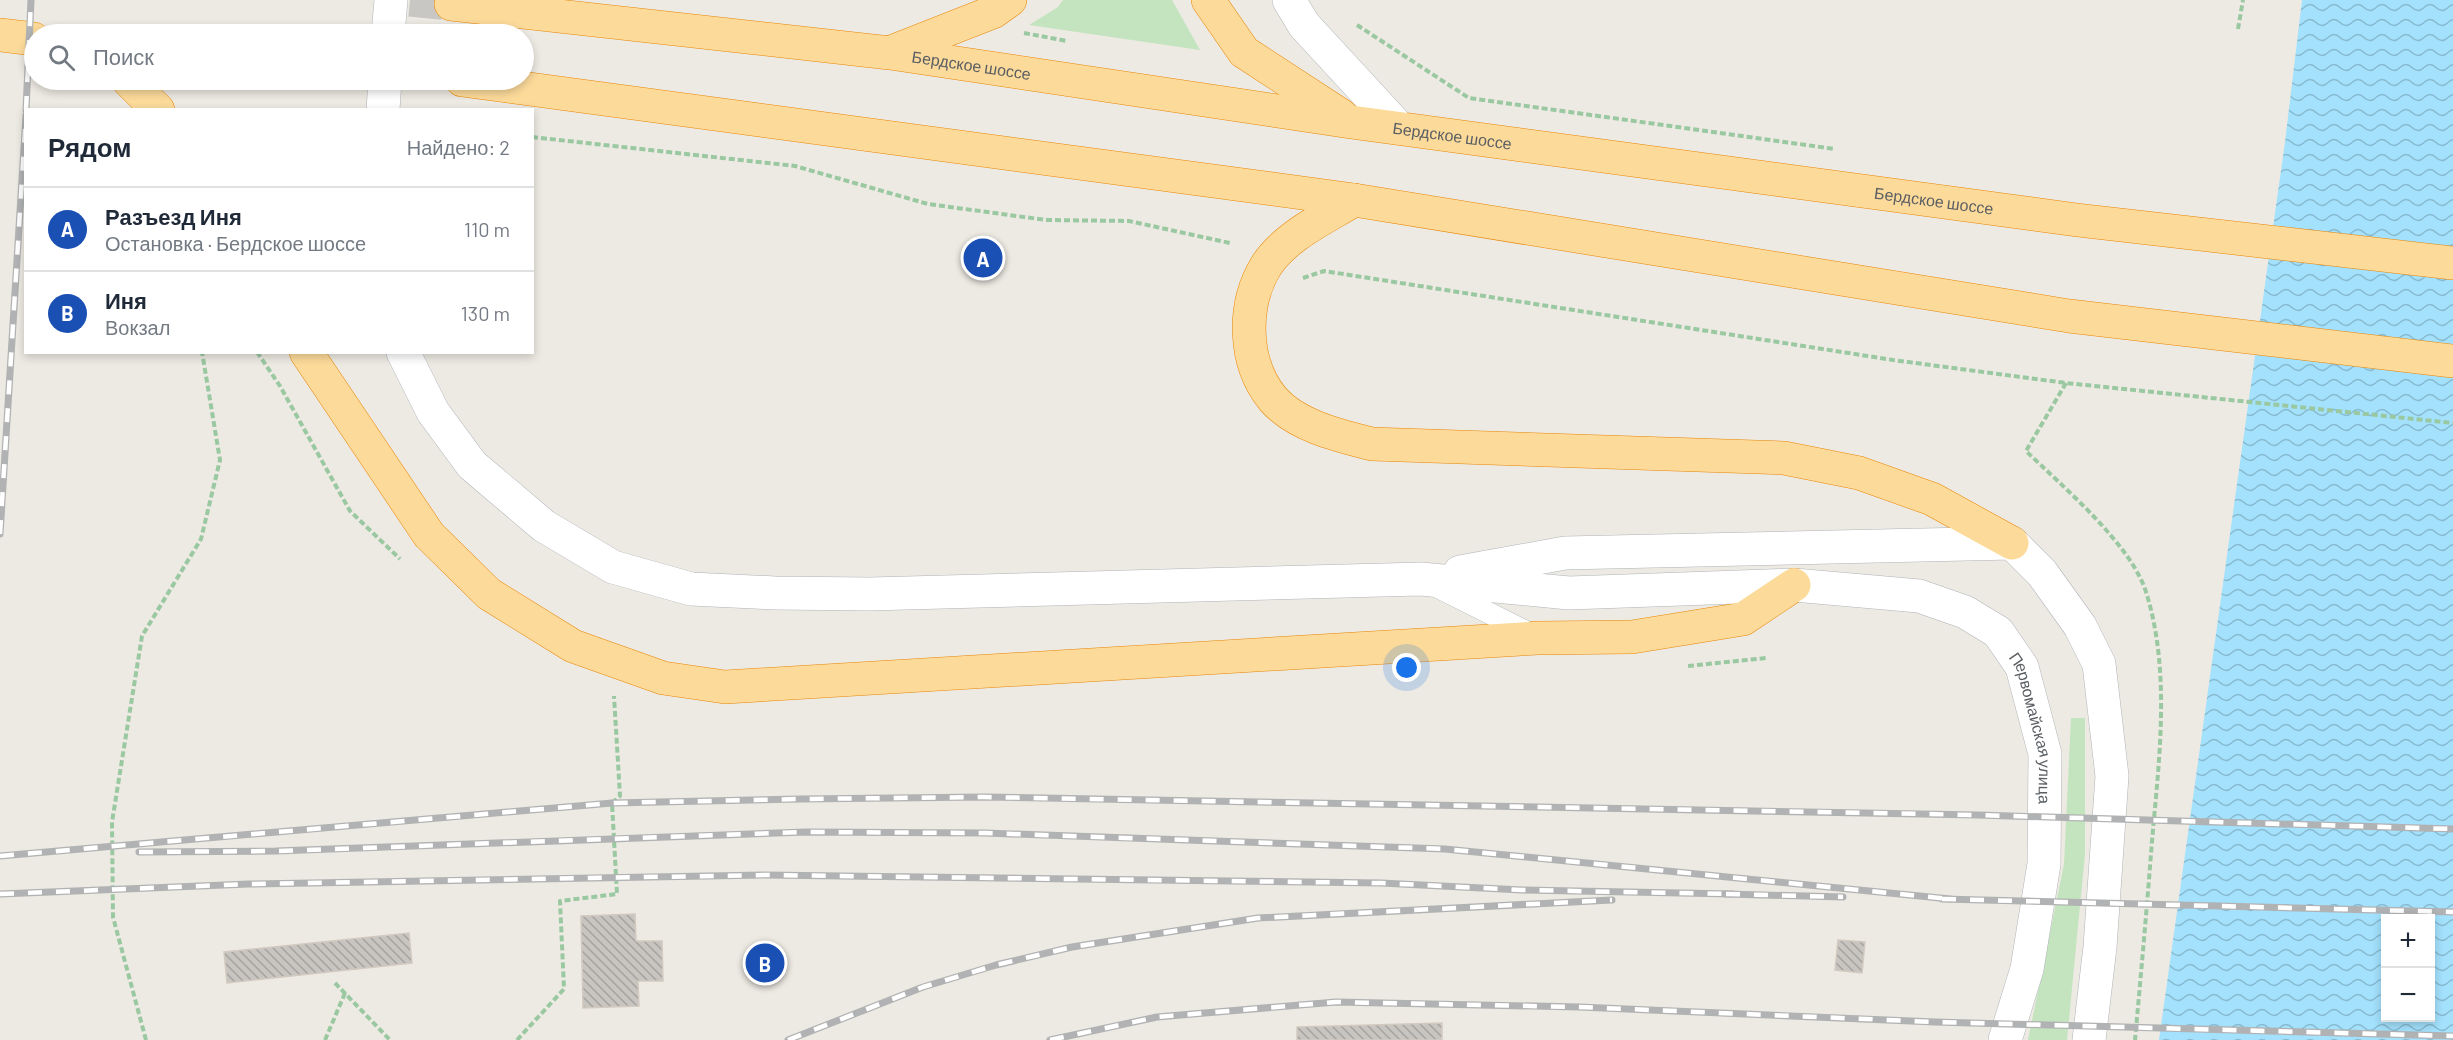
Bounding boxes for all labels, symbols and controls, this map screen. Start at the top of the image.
search box [24,24,534,90]
icon: search [45,41,78,74]
text: Поиск [93,43,154,69]
street label: Бердское шоссе [911,46,1032,83]
street label: Бердское шоссе [1391,118,1513,153]
text: Рядом [48,131,131,162]
text: Найдено: 2 [407,135,510,159]
street label: Бердское шоссе [1873,183,1995,218]
text: Разъезд Иня [105,203,242,229]
text: A [61,217,74,241]
text: 110 m [464,217,510,241]
text: Остановка · Бердское шоссе [105,231,366,255]
pin: A [964,236,1002,280]
text: Иня [105,287,147,313]
text: B [61,301,74,325]
text: 130 m [461,301,510,325]
text: Вокзал [105,315,170,339]
street label: Первомайская улица [2006,648,2055,804]
your location [1392,653,1421,682]
map controls [2381,914,2435,1022]
button: + [2381,914,2435,968]
pin: B [746,940,784,986]
button: − [2381,968,2435,1022]

